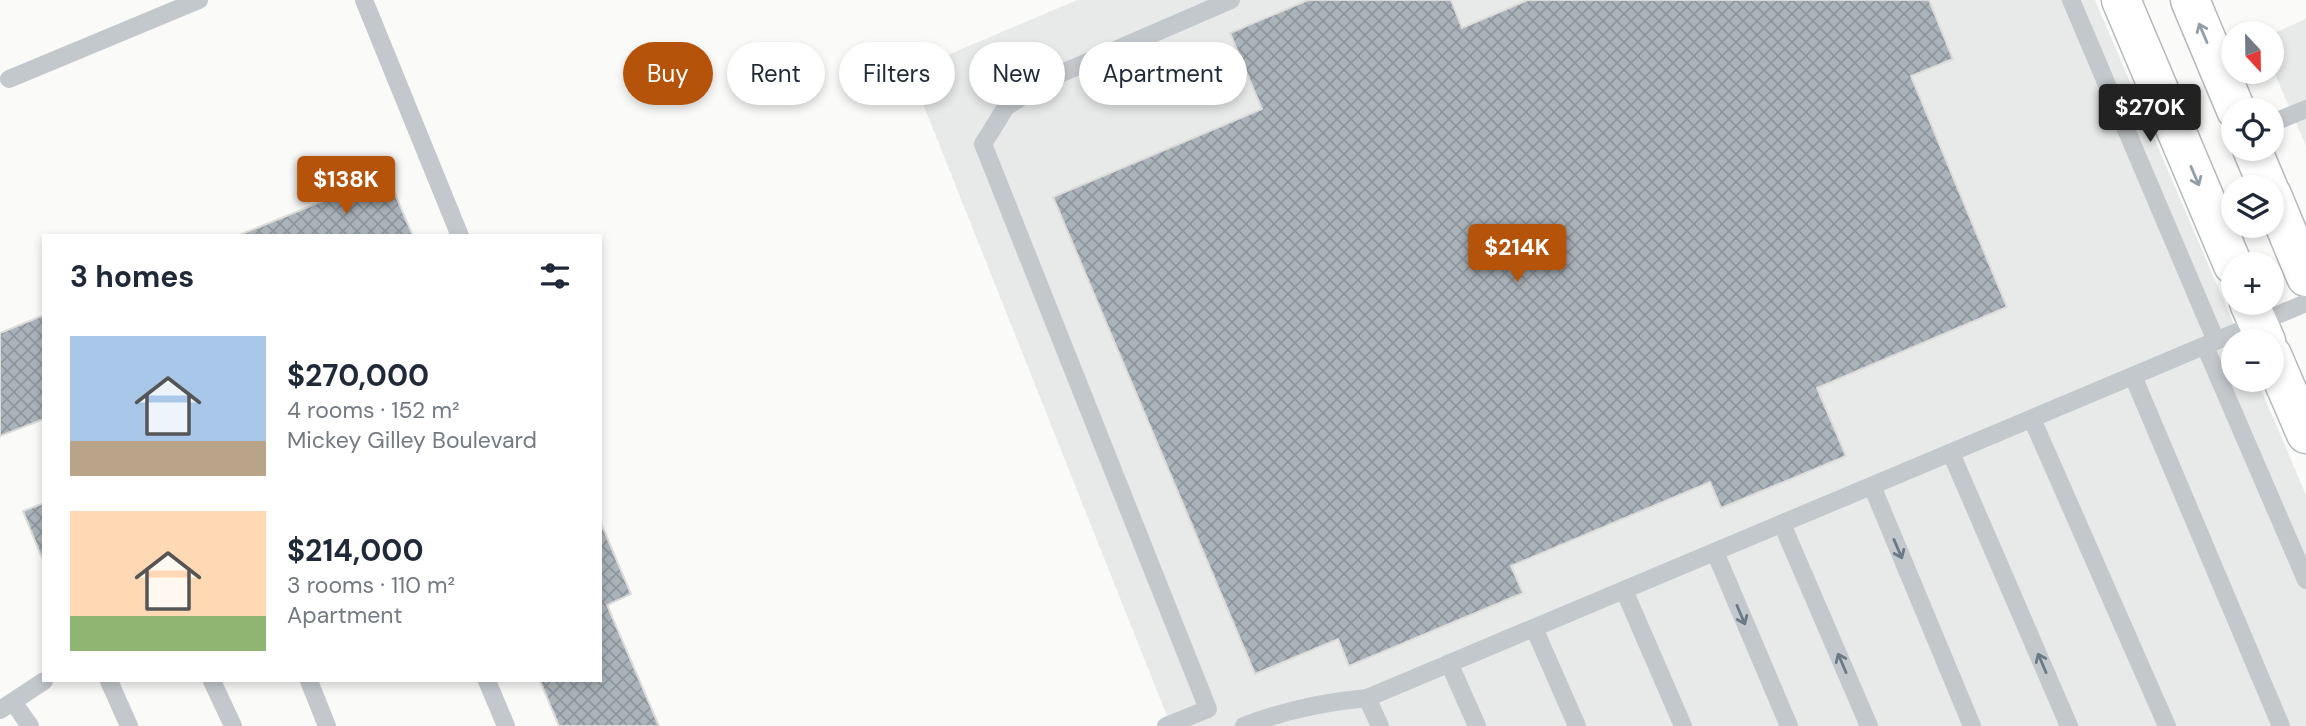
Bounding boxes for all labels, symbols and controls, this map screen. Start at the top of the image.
north arrow [2221,21,2284,84]
map controls [2221,21,2284,392]
one-way arrow [2196,22,2209,44]
chip: Buy [623,42,713,105]
chip: Rent [727,42,825,105]
chip: Filters [839,42,955,105]
chip: New [969,42,1065,105]
chip: Apartment [1079,42,1247,105]
pin: $270K [2101,85,2199,144]
text: $270K [2115,92,2185,122]
button: locate [2221,98,2284,161]
pin: $138K [297,156,395,216]
text: $138K [313,164,379,194]
one-way arrow [2189,164,2202,186]
button: layers [2221,175,2284,238]
pin: $214K [1468,224,1566,284]
text: $214K [1484,232,1550,262]
button: + [2221,252,2284,315]
text: 3 homes [70,257,194,296]
icon: filters [536,257,574,295]
button: − [2221,329,2284,392]
text: $270,000 [287,356,429,395]
icon: home [126,364,210,448]
text: 4 rooms · 152 m² [287,395,460,425]
text: Mickey Gilley Boulevard [287,425,537,455]
text: $214,000 [287,531,424,570]
one-way arrow [1892,537,1905,559]
icon: home [126,539,210,623]
text: 3 rooms · 110 m² [287,570,455,600]
text: Apartment [287,600,402,630]
one-way arrow [1736,604,1749,625]
one-way arrow [1835,653,1848,675]
one-way arrow [2034,653,2047,675]

